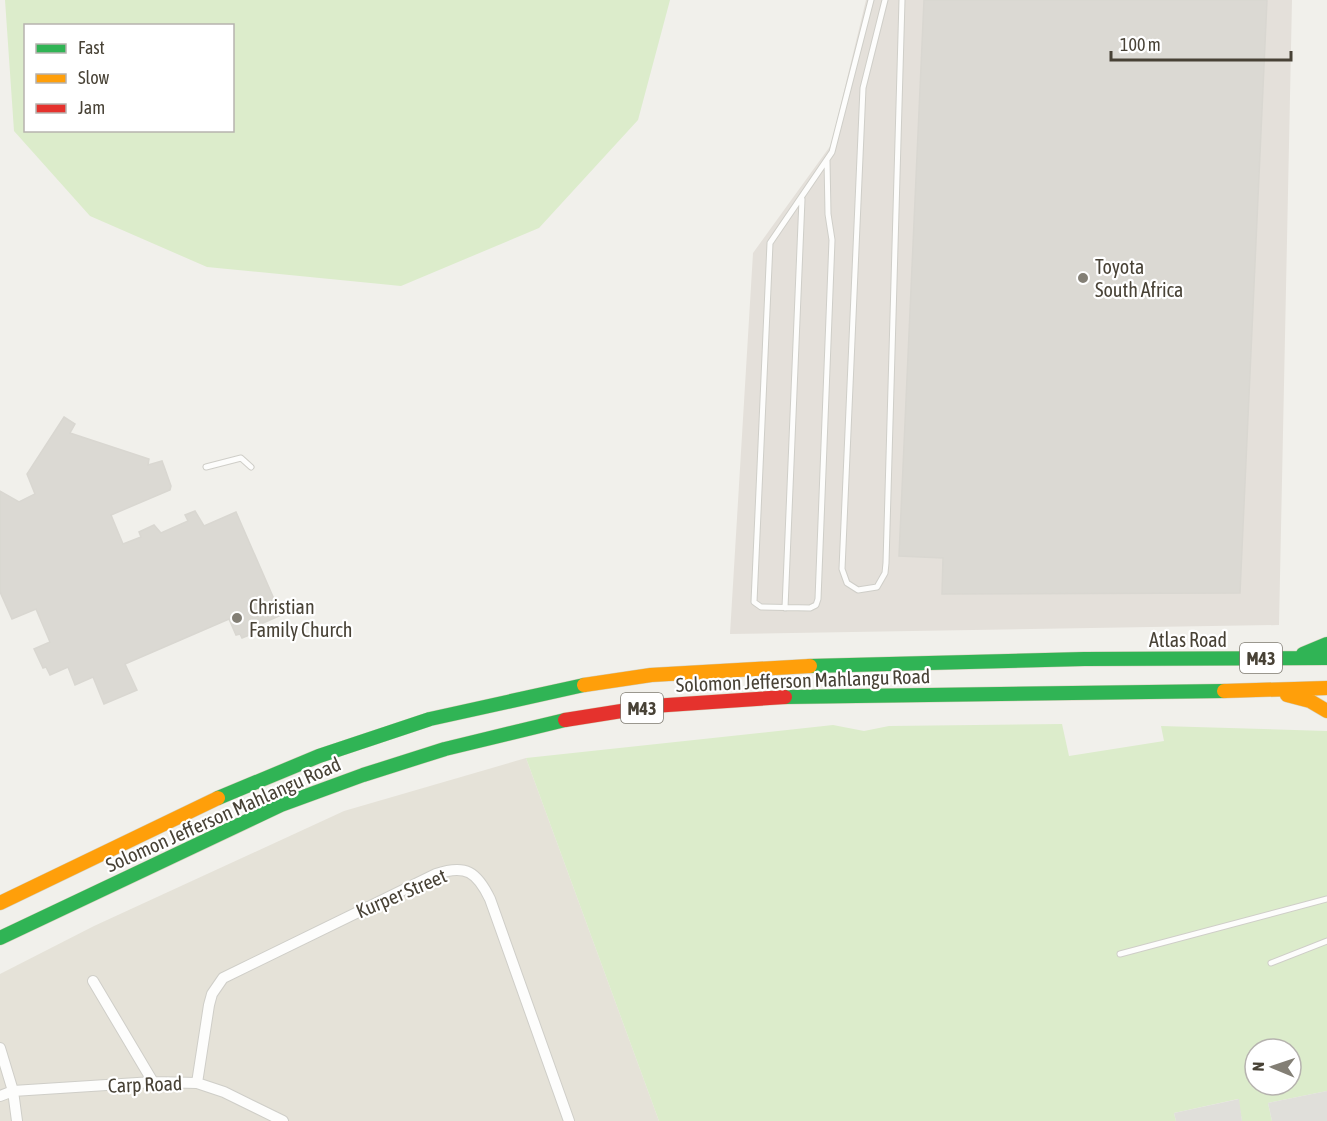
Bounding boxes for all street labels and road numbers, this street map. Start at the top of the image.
street label: Atlas Road [1149,628,1227,651]
road number: M43 [1240,643,1282,673]
street label: Solomon Jefferson Mahlangu Road [675,664,931,696]
road number: M43 [621,693,663,723]
street label: Solomon Jefferson Mahlangu Road [102,752,344,876]
street label: Kurper Street [352,864,450,922]
street label: Carp Road [107,1071,183,1097]

